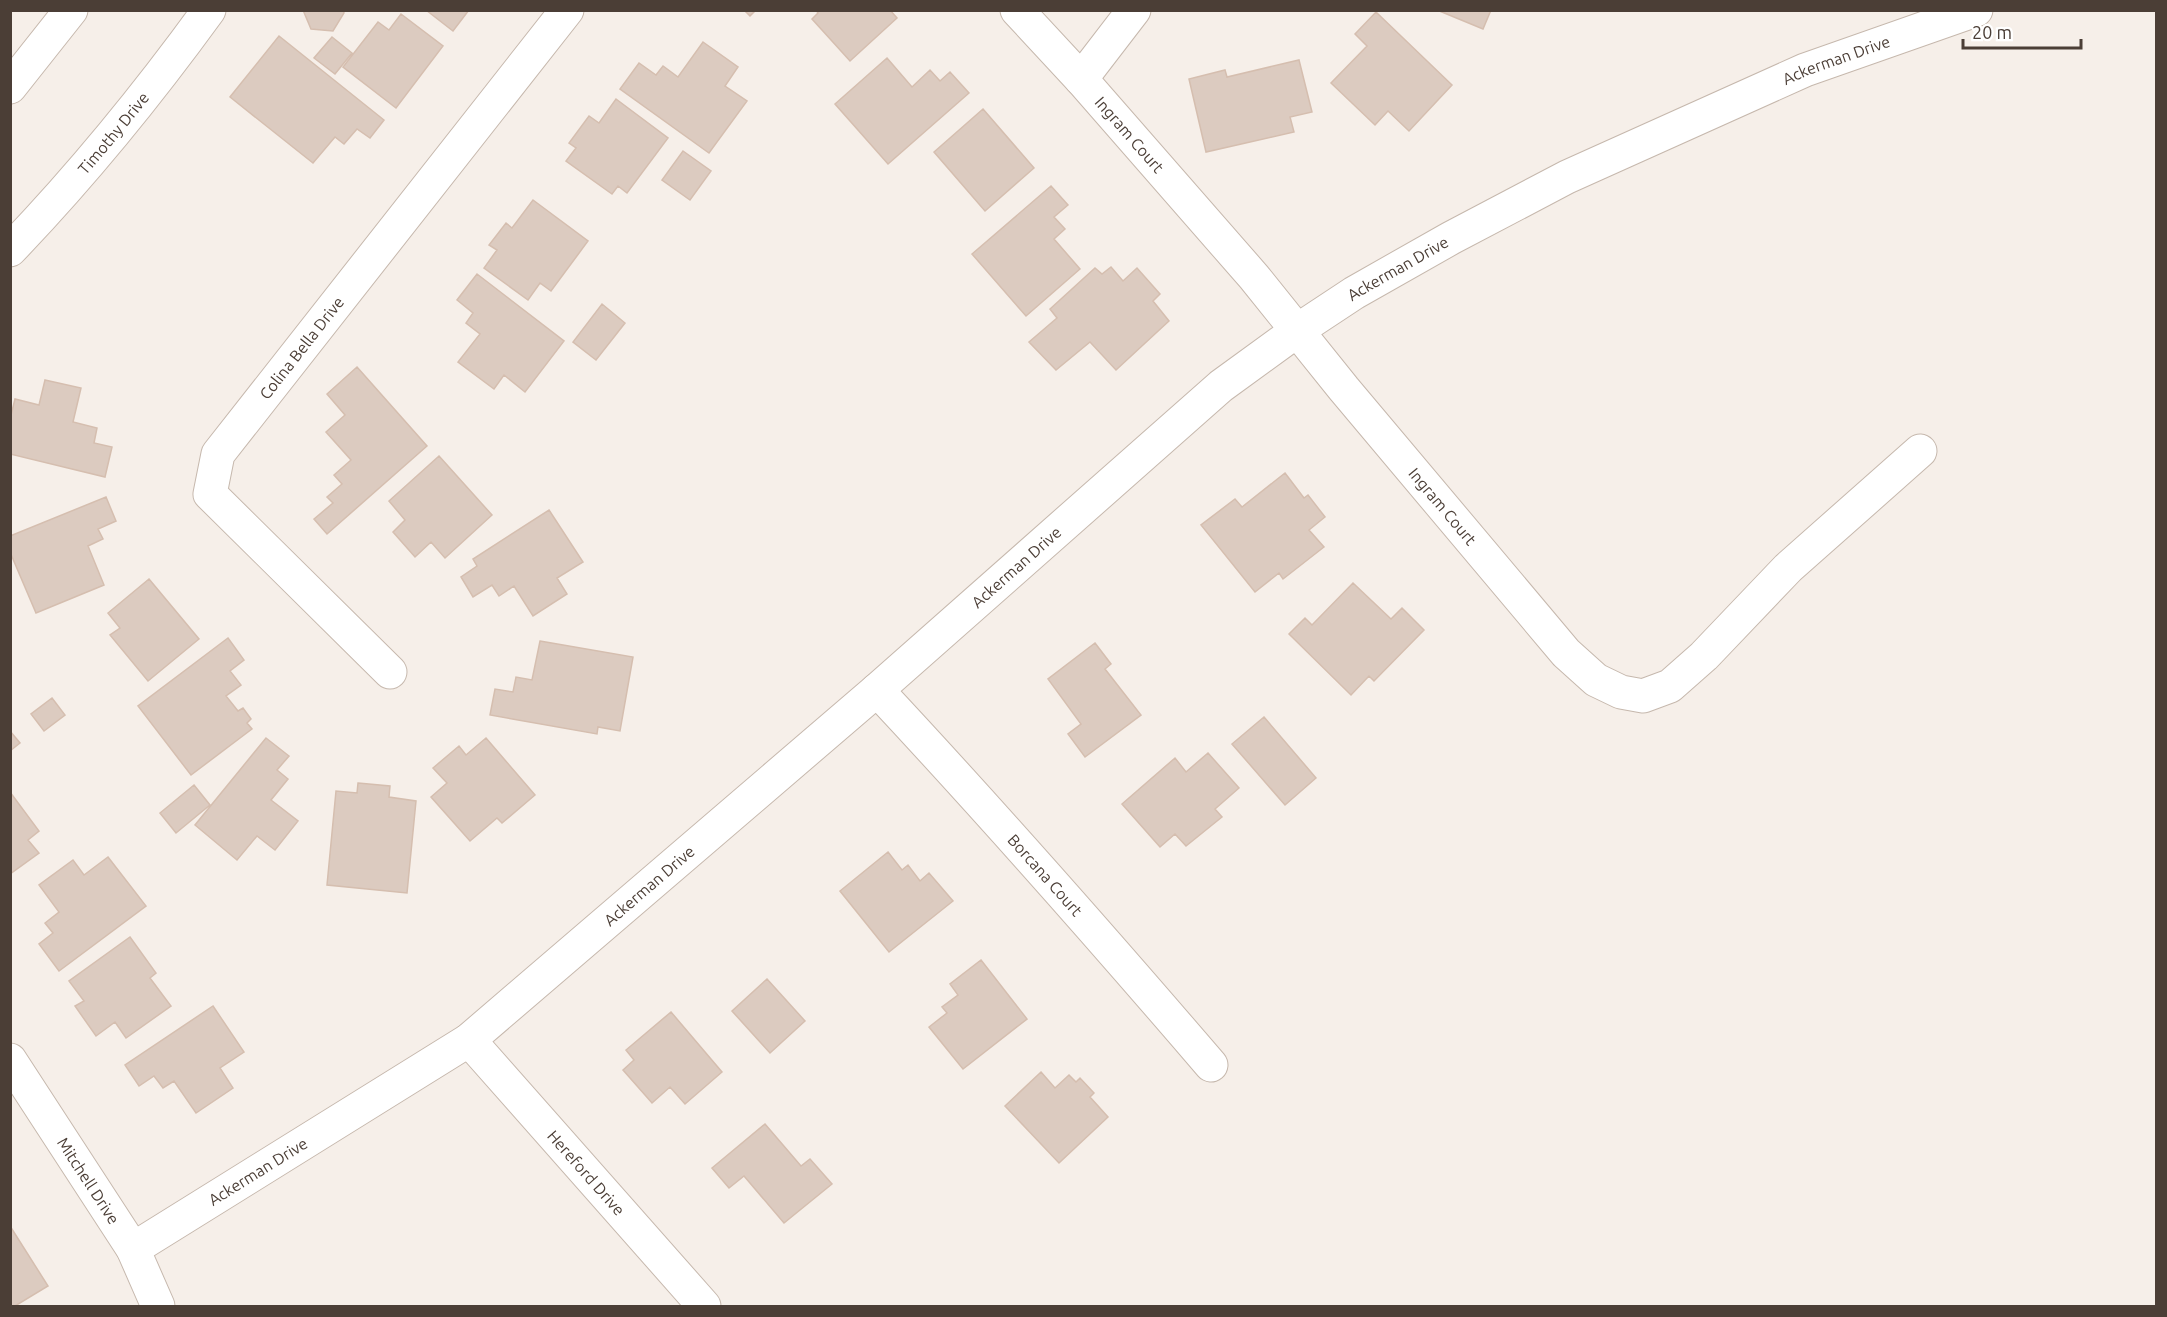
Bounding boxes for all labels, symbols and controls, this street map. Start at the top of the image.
scale bar [1963,12,2082,50]
text: 20 m [1972,22,2012,42]
street label: Ackerman Drive [1780,32,1892,88]
street label: Timothy Drive [74,89,152,178]
street label: Ingram Court [1092,93,1168,177]
street label: Ackerman Drive [1344,232,1452,304]
street label: Colina Bella Drive [256,293,347,403]
street label: Ingram Court [1405,464,1481,549]
street label: Ackerman Drive [968,523,1065,611]
street label: Borcana Court [1004,830,1087,920]
street label: Ackerman Drive [600,842,698,929]
street label: Hereford Drive [544,1126,628,1219]
street label: Mitchell Drive [54,1134,123,1227]
street label: Ackerman Drive [205,1134,311,1209]

